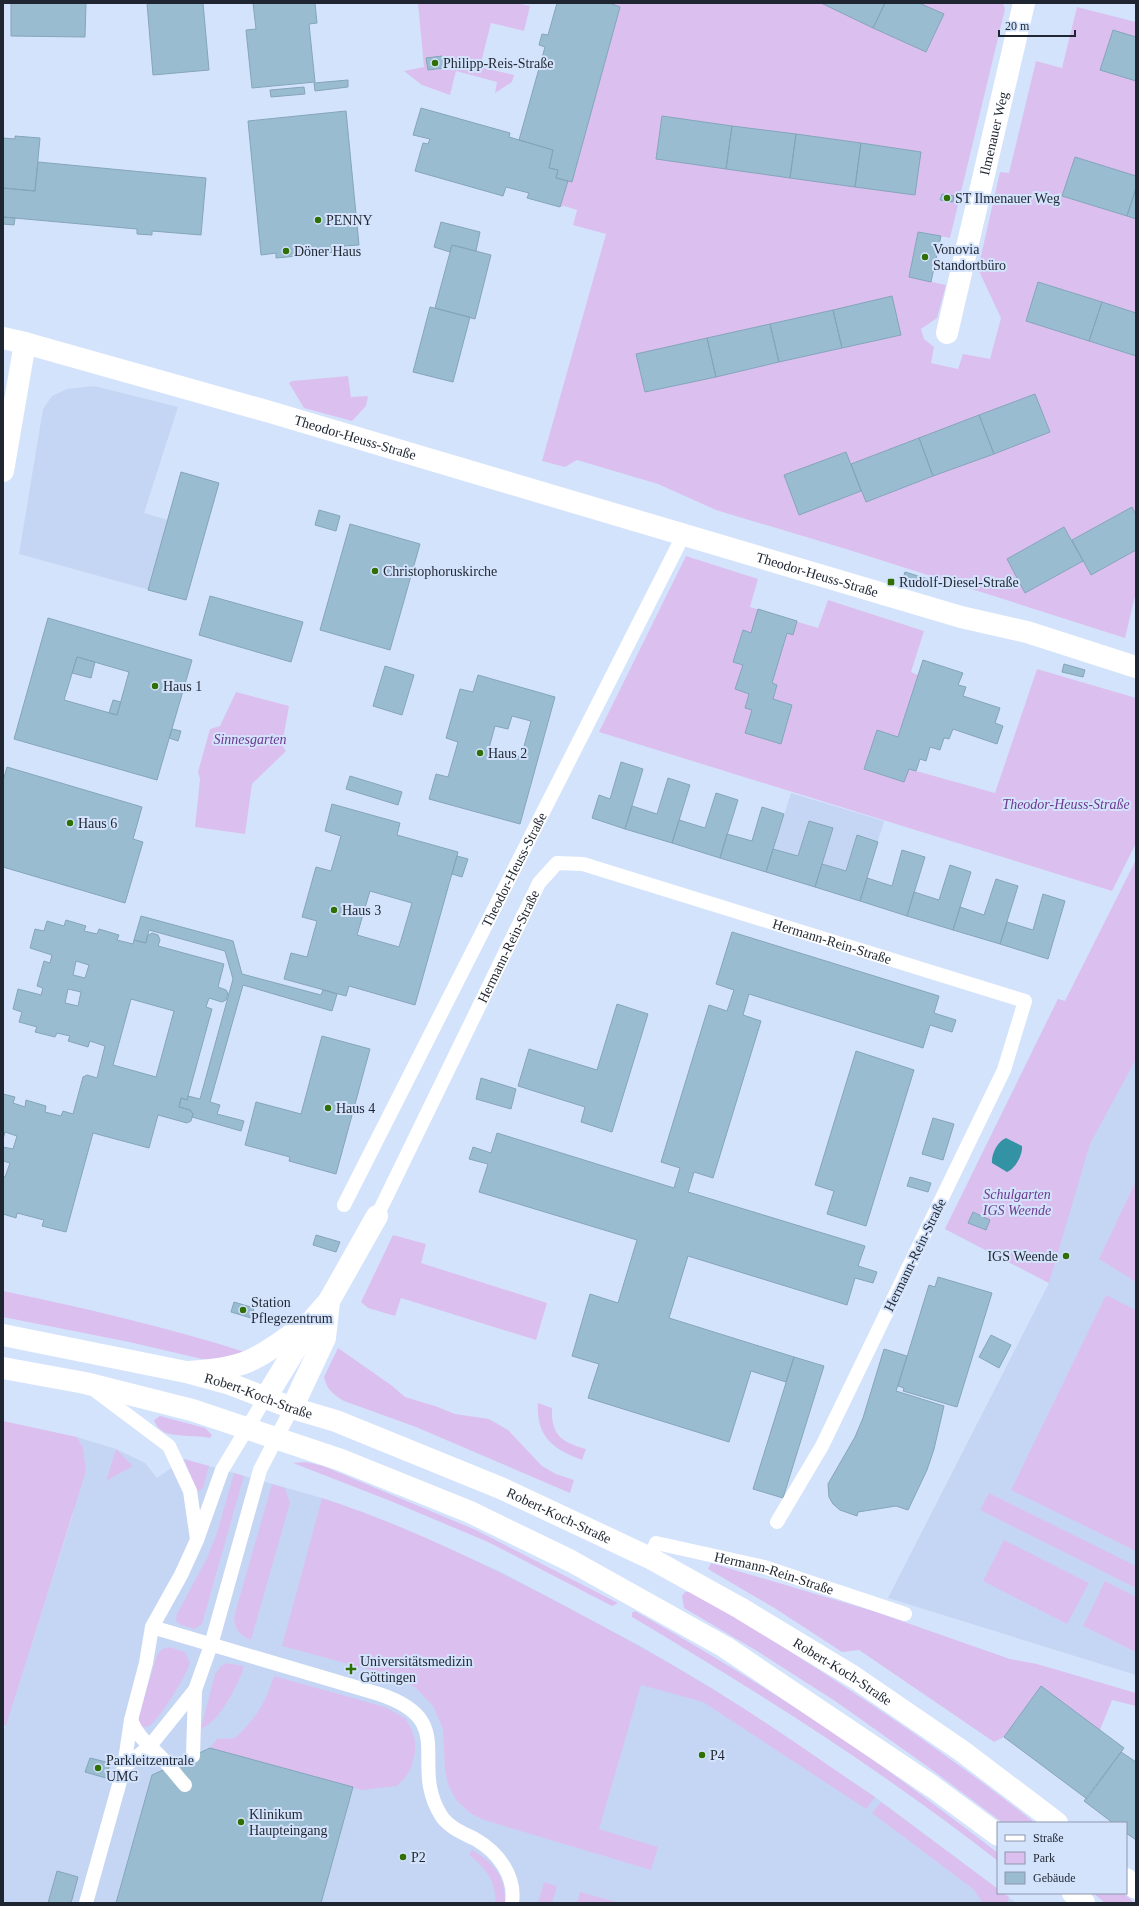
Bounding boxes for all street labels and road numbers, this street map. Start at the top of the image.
street label: Ilmenauer Weg [977,90,1011,177]
street label: Theodor-Heuss-Straße [292,412,418,462]
street label: Theodor-Heuss-Straße [755,549,880,600]
street label: Theodor-Heuss-Straße [479,810,549,929]
street label: Hermann-Rein-Straße [474,887,542,1005]
street label: Hermann-Rein-Straße [771,916,893,967]
street label: Hermann-Rein-Straße [881,1196,949,1314]
street label: Robert-Koch-Straße [203,1370,314,1421]
street label: Robert-Koch-Straße [505,1484,614,1546]
street label: Hermann-Rein-Straße [713,1549,836,1597]
street label: Robert-Koch-Straße [791,1635,895,1708]

